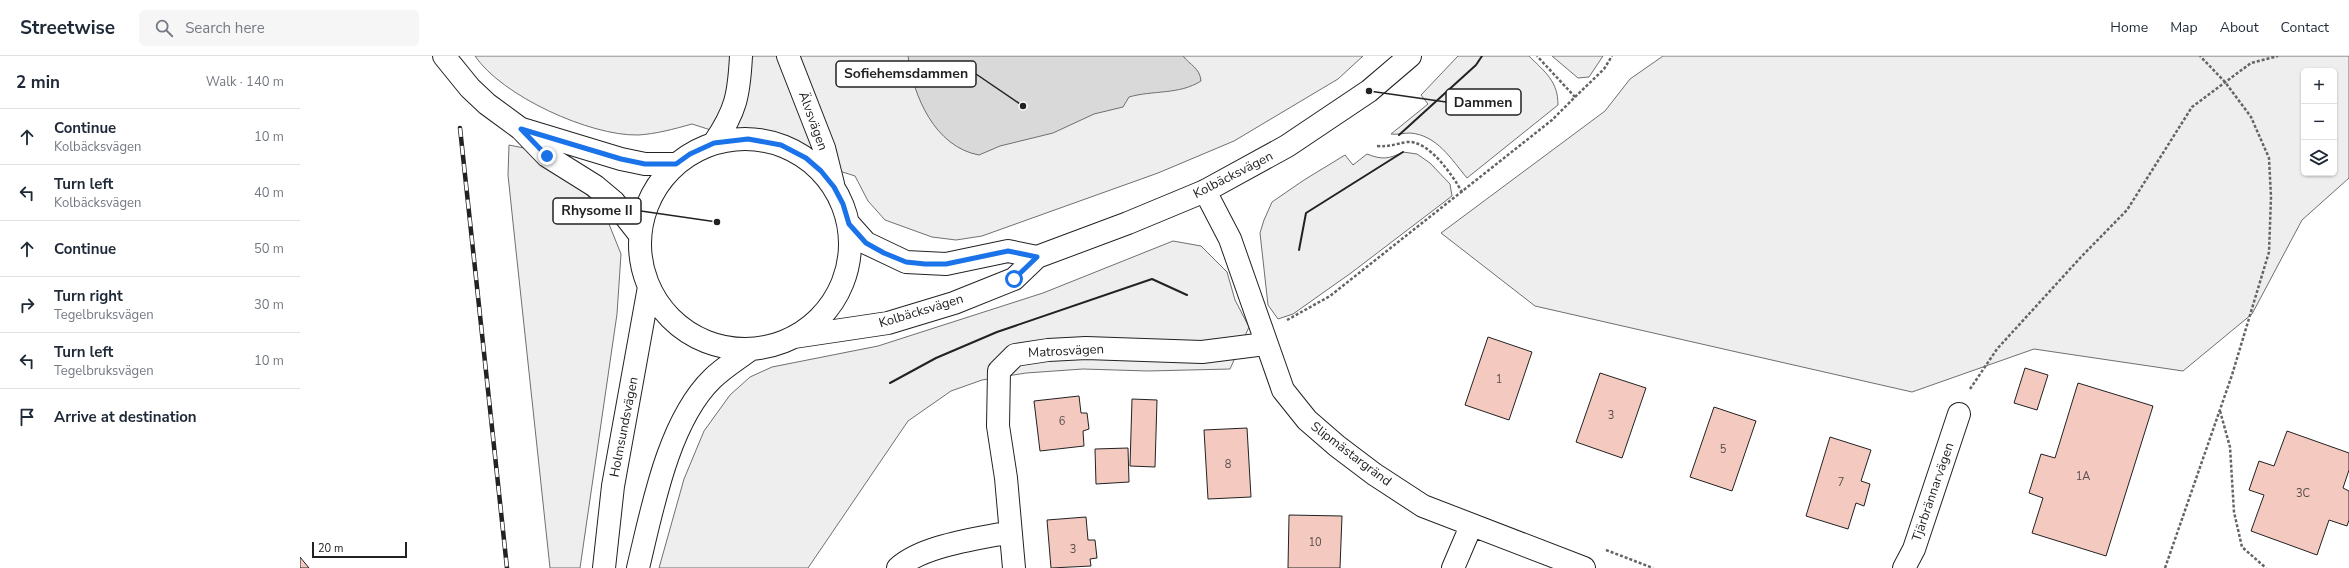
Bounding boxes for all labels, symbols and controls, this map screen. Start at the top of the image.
search box [139,10,419,46]
text: Streetwise [20,15,115,41]
icon: search [153,17,175,39]
text: Search here [185,18,265,38]
text: Home [2110,18,2148,37]
text: Map [2170,18,2198,37]
text: About [2220,18,2259,37]
text: Contact [2281,18,2329,37]
callout: Sofiehemsdammen [836,61,976,87]
text: Sofiehemsdammen [844,64,968,83]
map controls [2301,68,2337,176]
button: + [2301,68,2337,104]
text: 2 min [16,71,60,94]
text: Walk · 140 m [206,73,284,91]
street label: Älvsvägen [794,89,833,153]
callout: Dammen [1446,89,1521,115]
text: Dammen [1454,93,1512,112]
button: − [2301,104,2337,140]
text: Continue [54,118,116,138]
icon: ahead [16,126,38,148]
text: 10 m [254,128,284,146]
text: Kolbäcksvägen [54,138,141,156]
button: layers [2301,140,2337,176]
route end [538,147,556,165]
street label: Kolbäcksvägen [1190,147,1276,203]
text: Turn left [54,174,113,194]
icon: left [16,182,38,204]
text: 40 m [254,184,284,202]
text: Kolbäcksvägen [54,194,141,212]
callout: Rhysome II [553,198,641,224]
text: Rhysome II [561,201,633,220]
icon: ahead [16,238,38,260]
text: Continue [54,239,116,259]
text: 50 m [254,240,284,258]
route start [1005,270,1023,288]
text: Turn right [54,286,123,306]
street label: Kolbäcksvägen [877,290,965,332]
icon: right [16,294,38,316]
text: 30 m [254,296,284,314]
text: Tegelbruksvägen [54,306,154,324]
street label: Matrosvägen [1028,340,1104,362]
text: Turn left [54,342,113,362]
icon: left [16,350,38,372]
text: 10 m [254,352,284,370]
text: Tegelbruksvägen [54,362,154,380]
house number: 1 [1496,372,1502,387]
street label: Holmsundsvägen [605,375,643,479]
icon: arrive [16,406,38,428]
text: Arrive at destination [54,407,197,427]
house number: 3 [1608,408,1614,423]
house number: 6 [1059,414,1066,429]
street label: Slipmästargränd [1307,418,1395,490]
street label: Tjärbrännarvägen [1908,440,1958,544]
house number: 5 [1720,442,1727,457]
house number: 8 [1225,457,1232,472]
house number: 1A [2076,469,2090,484]
house number: 7 [1838,475,1844,490]
house number: 3C [2296,486,2310,501]
house number: 10 [1308,535,1322,550]
scale bar [312,540,407,559]
text: 20 m [318,541,343,556]
house number: 3 [1070,542,1076,557]

